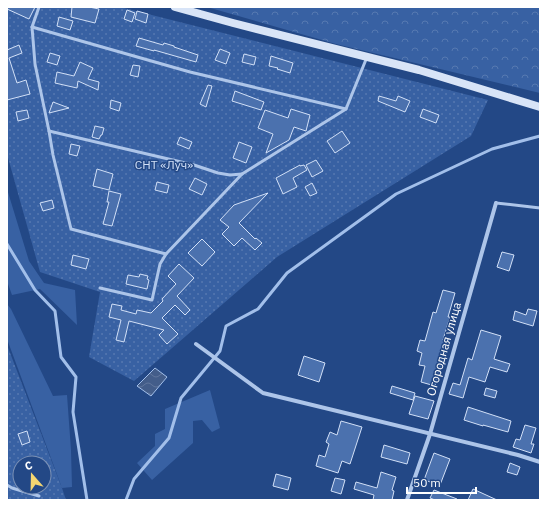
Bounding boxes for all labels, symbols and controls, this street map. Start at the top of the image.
park label: СНТ «Луч» [135,157,193,172]
street label: Огородная улица [423,300,464,398]
north arrow [12,455,52,495]
text: С [23,458,34,473]
scale bar [407,469,476,495]
text: 50 m [413,475,441,490]

